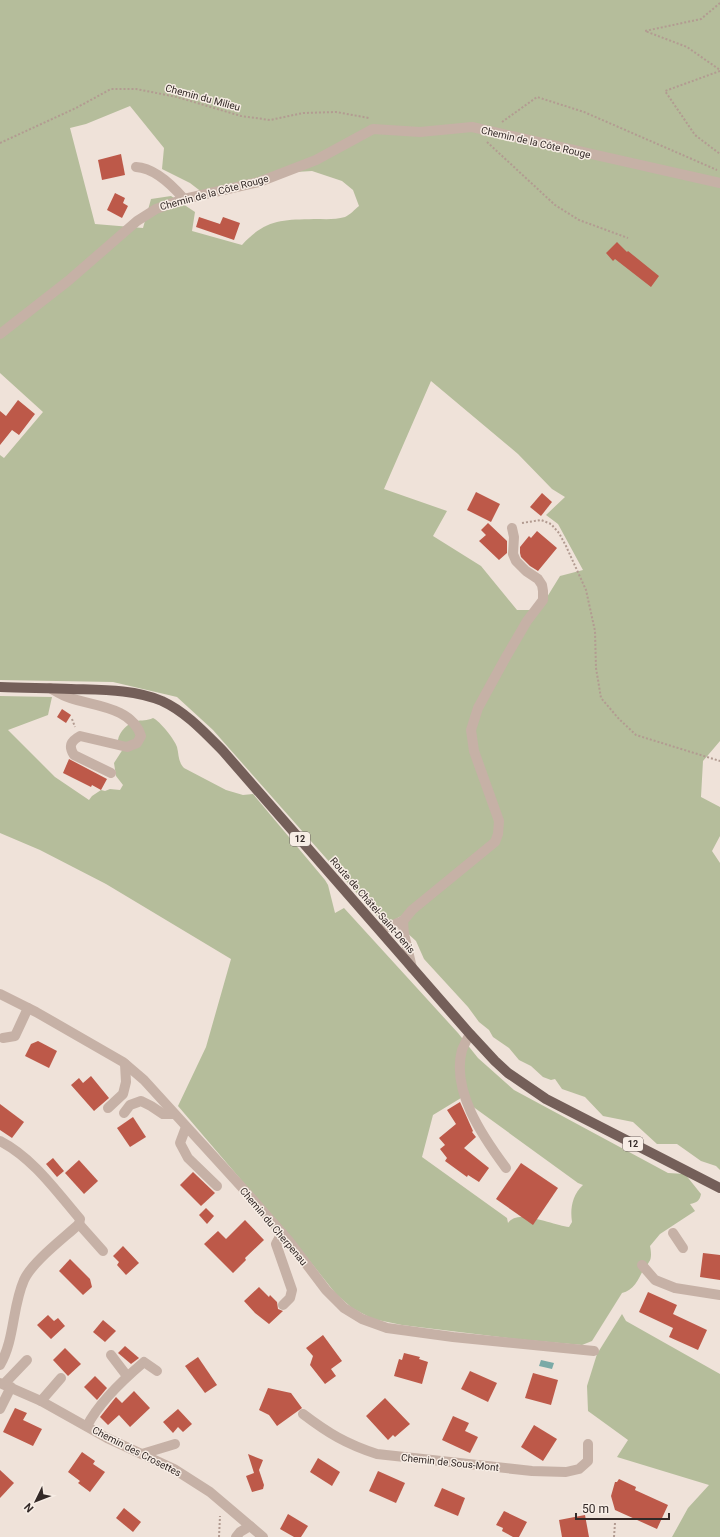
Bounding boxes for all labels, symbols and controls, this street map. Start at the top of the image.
street label: Chemin du Milieu [164,82,241,113]
street label: Chemin de la Côte Rouge [480,125,592,160]
street label: Chemin de la Côte Rouge [159,173,270,212]
road number: 12 [290,832,310,846]
street label: Route de Châtel-Saint-Denis [328,855,417,956]
road number: 12 [623,1137,643,1151]
street label: Chemin du Cherpenau [238,1185,309,1267]
street label: Chemin des Crosettes [91,1424,183,1479]
street label: Chemin de Sous-Mont [401,1452,499,1473]
north arrow [16,1481,56,1521]
scale bar [576,1495,669,1521]
text: N [21,1500,36,1515]
text: 50 m [582,1502,609,1516]

